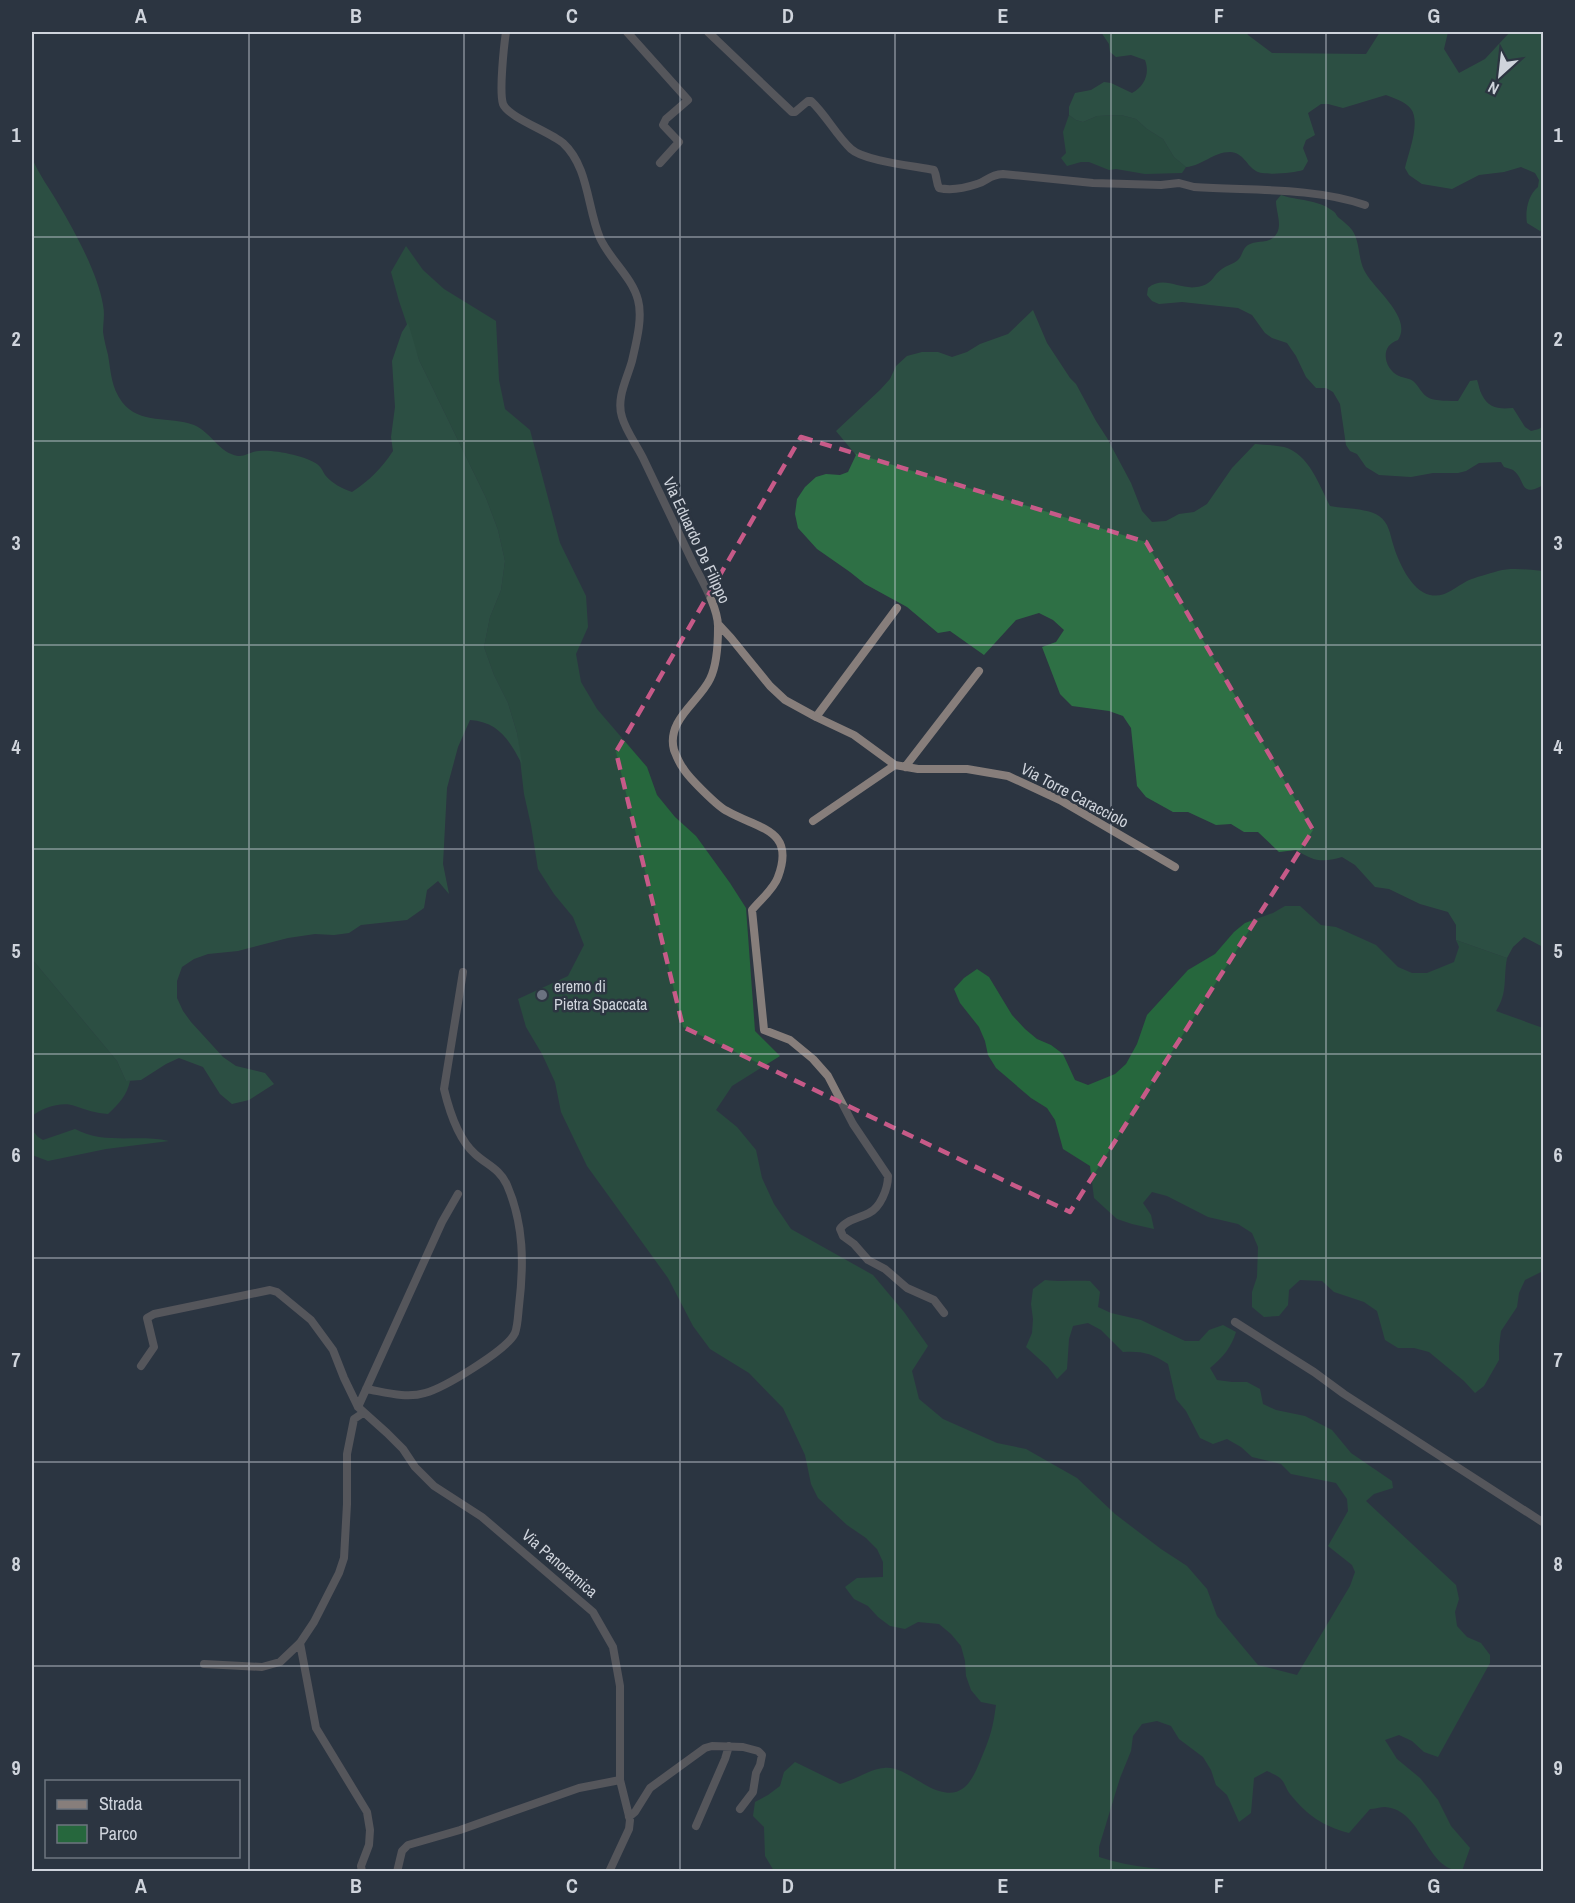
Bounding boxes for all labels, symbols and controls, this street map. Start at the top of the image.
text: A [135,2,147,29]
text: B [350,2,362,29]
text: C [566,2,578,29]
text: D [782,2,794,29]
text: E [998,2,1009,29]
text: F [1214,2,1224,29]
text: G [1428,2,1440,29]
north arrow [1470,45,1530,105]
text: N [1484,76,1502,100]
text: 1 [11,121,21,148]
text: 1 [1553,121,1563,148]
text: 2 [11,325,21,352]
text: 2 [1553,325,1563,352]
street label: Via Eduardo De Filippo [658,473,736,607]
text: 3 [11,529,21,556]
text: 3 [1553,529,1563,556]
text: 4 [11,733,21,760]
text: 4 [1553,733,1563,760]
street label: Via Torre Caracciolo [1017,757,1133,833]
text: 5 [11,937,21,964]
text: 5 [1553,937,1563,964]
place label: eremo di Pietra Spaccata [554,975,648,1015]
marker: eremo di Pietra Spaccata [535,988,549,1002]
text: 6 [11,1141,21,1168]
text: 6 [1553,1141,1563,1168]
text: 7 [11,1346,21,1373]
text: 7 [1553,1346,1563,1373]
street label: Via Panoramica [517,1524,603,1603]
text: 8 [11,1550,21,1577]
text: 8 [1553,1550,1563,1577]
text: 9 [11,1754,21,1781]
text: 9 [1553,1754,1563,1781]
legend [45,1780,240,1858]
text: Strada [99,1791,143,1816]
text: Parco [99,1821,138,1846]
text: A [135,1872,147,1899]
text: B [350,1872,362,1899]
text: C [566,1872,578,1899]
text: D [782,1872,794,1899]
text: E [998,1872,1009,1899]
text: F [1214,1872,1224,1899]
text: G [1428,1872,1440,1899]

